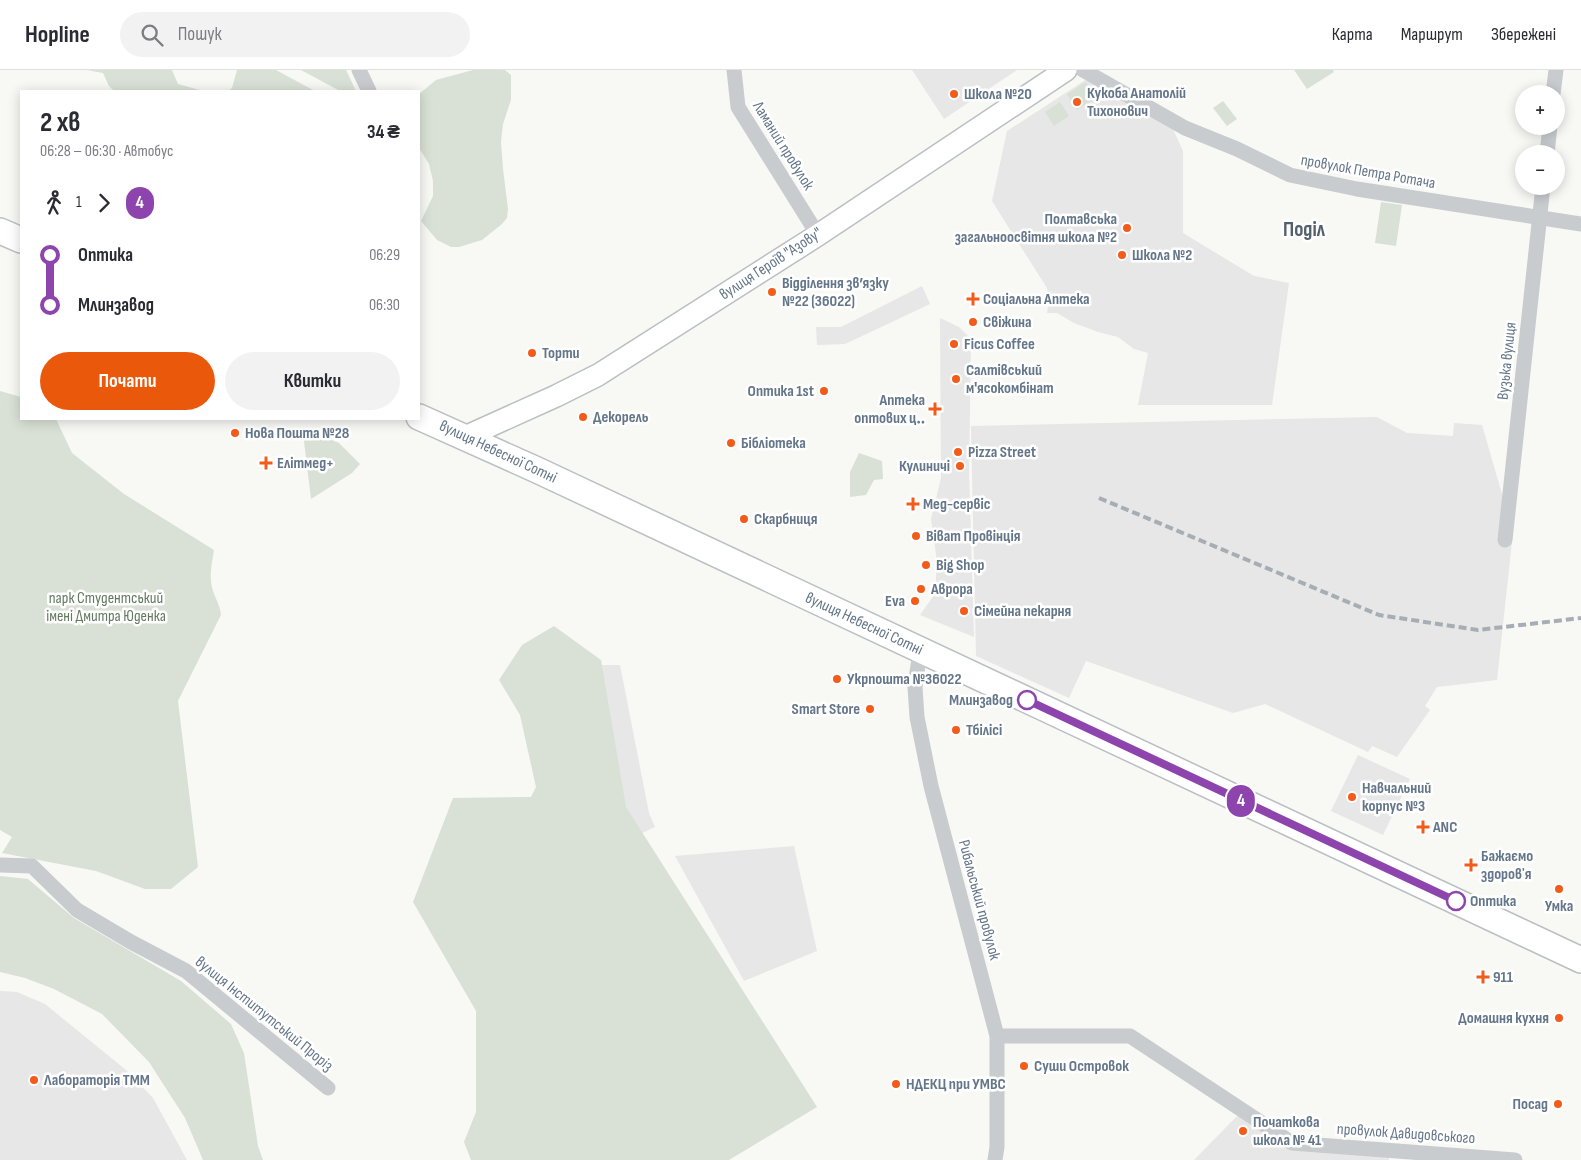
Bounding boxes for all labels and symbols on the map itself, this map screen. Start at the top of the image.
place label: Кукоба Анатолій Тихонович [1087,84,1186,121]
place label: Школа №20 [964,85,1032,104]
marker: Школа №20 [948,88,960,100]
marker: Кукоба Анатолій Тихонович [1071,96,1083,108]
street label: Ламаний провулок [748,97,818,195]
street label: провулок Петра Ротача [1299,151,1437,193]
place label: Полтавська загальноосвітня школа №2 [955,210,1117,247]
district label: Поділ [1283,217,1326,242]
marker: Полтавська загальноосвітня школа №2 [1121,222,1133,234]
street label: вулиця Героїв "Азову" [716,224,826,304]
place label: Школа №2 [1132,246,1192,265]
marker: Школа №2 [1116,249,1128,261]
place label: Відділення зв’язку №22 (36022) [782,274,889,311]
marker: Відділення зв’язку №22 (36022) [766,286,778,298]
place label: Соціальна Аптека [983,290,1090,309]
marker: Соціальна Аптека [967,293,979,305]
place label: Свіжина [983,313,1032,332]
marker: Свіжина [967,316,979,328]
street label: Вузька вулиця [1493,321,1521,401]
place label: Ficus Coffee [964,335,1035,354]
marker: Ficus Coffee [948,338,960,350]
place label: Торти [542,344,579,363]
marker: Торти [526,347,538,359]
place label: Салтівський м'ясокомбінат [966,361,1054,398]
marker: Салтівський м'ясокомбінат [950,373,962,385]
place label: Оптика 1st [748,382,814,401]
marker: Оптика 1st [818,385,830,397]
place label: Аптека оптових ц‥ [854,391,925,428]
marker: Аптека оптових ц‥ [929,403,941,415]
place label: Декорель [593,408,649,427]
marker: Декорель [577,411,589,423]
street label: вулиця Небесної Сотні [436,416,560,488]
place label: Нова Пошта №28 [245,424,350,443]
marker: Нова Пошта №28 [229,427,241,439]
place label: Бібліотека [741,434,806,453]
marker: Бібліотека [725,437,737,449]
place label: Pizza Street [968,443,1036,462]
marker: Pizza Street [952,446,964,458]
place label: Елітмед+ [277,454,334,473]
marker: Елітмед+ [259,456,273,470]
place label: Кулиничі [899,457,950,476]
marker: Кулиничі [954,460,966,472]
place label: Мед-сервіс [923,495,991,514]
marker: Мед-сервіс [907,498,919,510]
place label: Скарбниця [754,510,817,529]
marker: Скарбниця [738,513,750,525]
place label: Віват Провінція [926,527,1020,546]
marker: Віват Провінція [910,530,922,542]
place label: Big Shop [936,556,984,575]
marker: Big Shop [920,559,932,571]
place label: Аврора [930,580,973,599]
marker: Аврора [915,583,927,595]
street label: вулиця Небесної Сотні [802,588,926,660]
park label: парк Студентський імені Дмитра Юденка [46,589,166,626]
place label: Eva [885,592,905,611]
marker: Eva [909,595,921,607]
place label: Сімейна пекарня [974,602,1071,621]
marker: Сімейна пекарня [958,605,970,617]
place label: Укрпошта №36022 [847,670,961,689]
marker: Укрпошта №36022 [831,673,843,685]
marker: Млинзавод [1017,690,1037,710]
place label: Млинзавод [949,691,1013,710]
place label: Smart Store [792,700,860,719]
marker: Smart Store [864,703,876,715]
place label: Тбілісі [966,721,1002,740]
marker: Тбілісі [950,724,962,736]
place label: Навчальний корпус №3 [1362,779,1431,816]
line badge: 4 [1225,785,1257,817]
marker: Навчальний корпус №3 [1346,791,1358,803]
place label: ANC [1432,818,1457,837]
marker: ANC [1417,821,1429,833]
street label: Рибальський провулок [954,838,1004,963]
place label: Бажаємо здоровʼя [1481,847,1533,884]
marker: Бажаємо здоровʼя [1465,859,1477,871]
marker: Умка [1553,883,1565,895]
marker: Оптика [1446,891,1466,911]
place label: Оптика [1470,892,1516,911]
place label: Умка [1545,897,1573,916]
street label: вулиця Інститутський Проріз [191,953,337,1076]
place label: 911 [1493,968,1514,987]
marker: 911 [1477,971,1489,983]
place label: Домашня кухня [1458,1009,1549,1028]
marker: Домашня кухня [1553,1012,1565,1024]
place label: Суши Островок [1034,1057,1129,1076]
marker: Суши Островок [1018,1060,1030,1072]
place label: Лабораторія ТММ [43,1071,150,1090]
marker: Лабораторія ТММ [28,1074,40,1086]
place label: НДЕКЦ при УМВС [906,1075,1006,1094]
marker: НДЕКЦ при УМВС [890,1078,902,1090]
place label: Посад [1512,1095,1548,1114]
marker: Посад [1552,1098,1564,1110]
place label: Початкова школа № 41 [1253,1113,1322,1150]
street label: провулок Давидовського [1336,1120,1476,1148]
marker: Початкова школа № 41 [1237,1125,1249,1137]

